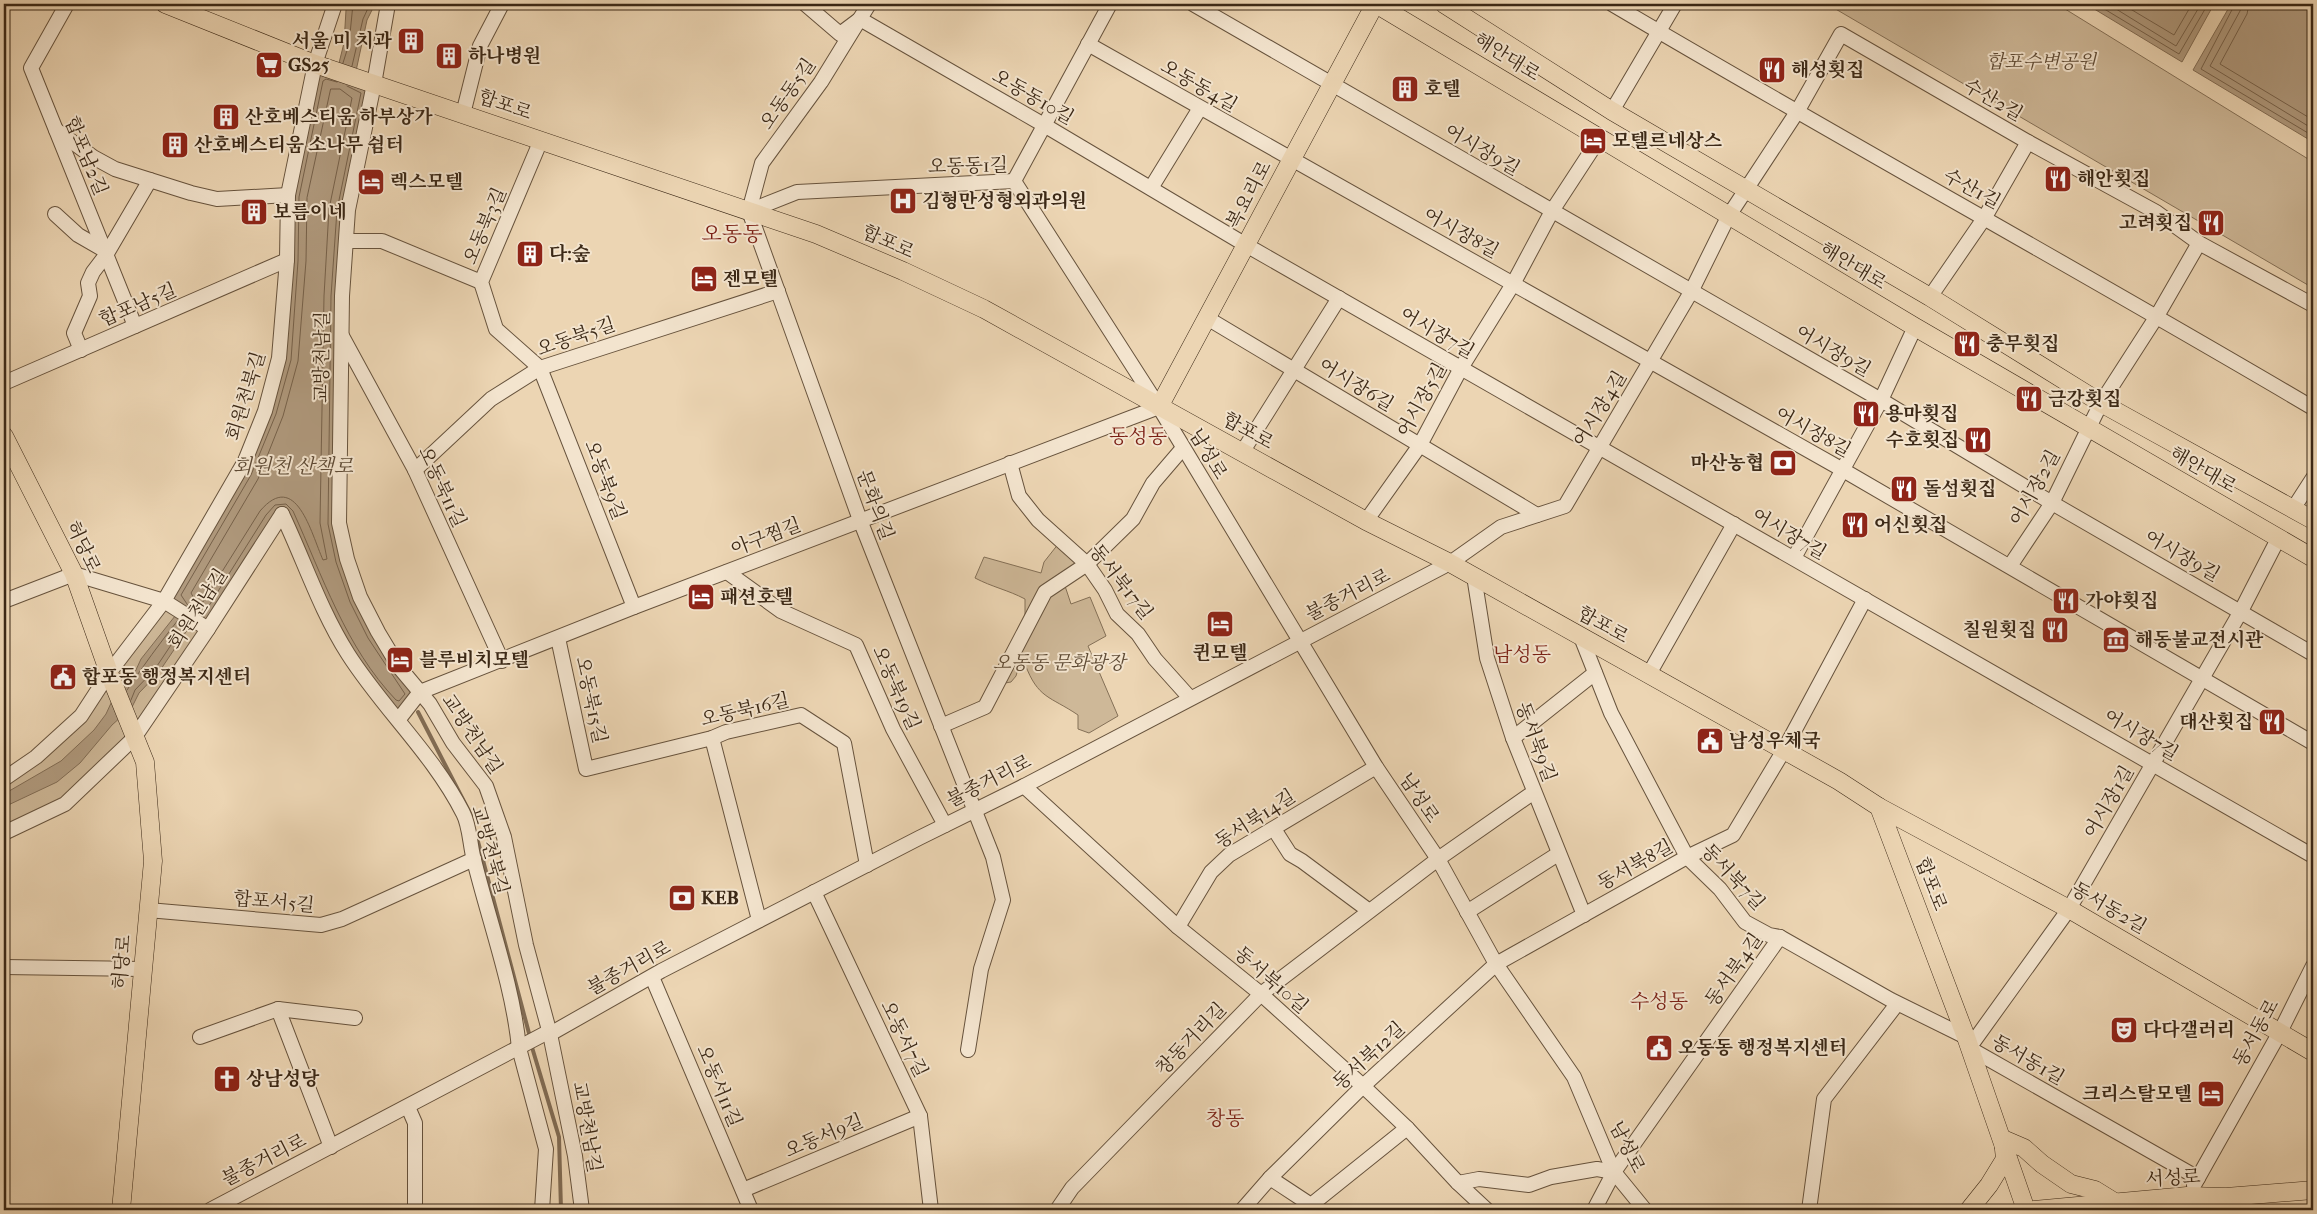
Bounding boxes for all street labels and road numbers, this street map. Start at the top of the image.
street label: 해안대로 [1470,28,1544,86]
street label: 오동동5길 [756,54,820,134]
street label: 오동동4길 [1157,55,1241,117]
street label: 오동동10길 [988,65,1078,129]
street label: 수산2길 [1959,74,2027,126]
street label: 합포로 [475,86,535,124]
street label: 합포남2길 [60,113,112,199]
street label: 어시장9길 [1440,120,1524,180]
street label: 오동동1길 [928,154,1008,178]
street label: 복요리로 [1222,157,1276,233]
street label: 수산1길 [1940,164,2004,214]
street label: 오동북3길 [459,184,511,268]
street label: 어시장8길 [1419,203,1503,263]
street label: 합포로 [858,221,918,263]
street label: 해안대로 [1816,238,1890,294]
street label: 합포남5길 [96,279,180,331]
street label: 어시장7길 [1396,303,1478,363]
street label: 교방천남길 [310,311,334,403]
street label: 오동북5길 [534,313,618,361]
street label: 어시장9길 [1791,321,1875,381]
street label: 회원천북길 [222,349,270,443]
street label: 어시장6길 [1314,354,1398,416]
street label: 어시장5길 [1393,359,1451,441]
street label: 어시장4길 [1569,367,1631,451]
street label: 어시장8길 [1771,402,1855,462]
street label: 합포로 [1219,408,1277,454]
street label: 남성로 [1184,425,1232,483]
street label: 오동북9길 [580,437,630,523]
street label: 해안대로 [2166,442,2240,498]
street label: 오동북11길 [414,443,470,531]
street label: 어시장2길 [2005,446,2065,530]
street label: 문화의길 [852,467,898,543]
street label: 어시장7길 [1748,504,1830,564]
street label: 아구찜길 [728,514,804,560]
street label: 허당로 [61,517,105,577]
street label: 어시장9길 [2140,526,2224,586]
street label: 동서북17길 [1085,540,1157,624]
street label: 불종거리로 [1302,564,1394,626]
street label: 회원천남길 [164,565,232,653]
street label: 합포로 [1574,602,1632,648]
street label: 오동북19길 [868,642,924,734]
street label: 오동북15길 [571,655,611,745]
street label: 오동북16길 [698,689,792,731]
street label: 교방천남길 [437,690,507,778]
street label: 동서북9길 [1511,699,1561,785]
street label: 어시장7길 [2100,705,2182,765]
street label: 불종거리로 [943,750,1035,812]
street label: 어시장1길 [2079,762,2139,842]
street label: 남성로 [1394,769,1444,827]
street label: 동서북14길 [1211,785,1299,853]
street label: 교방천북길 [467,803,513,897]
street label: 동서북8길 [1593,835,1677,895]
street label: 동서북7길 [1697,839,1769,915]
street label: 합포로 [1911,854,1951,914]
street label: 동서동2길 [2067,878,2151,938]
street label: 합포서5길 [232,887,316,917]
street label: 동서북4길 [1701,929,1767,1011]
street label: 허당로 [109,934,135,990]
street label: 불종거리로 [584,936,674,1000]
street label: 동서북10길 [1230,942,1312,1018]
street label: 동서동로 [2229,996,2283,1070]
street label: 오동서7길 [876,997,932,1081]
street label: 창동거리길 [1151,998,1231,1080]
street label: 동서북12길 [1329,1017,1409,1095]
street label: 동서동1길 [1988,1030,2068,1090]
street label: 오동서11길 [692,1042,746,1130]
street label: 교방천남길 [568,1080,606,1174]
street label: 오동서9길 [781,1110,867,1162]
street label: 남성로 [1605,1117,1649,1177]
street label: 불종거리로 [218,1129,310,1191]
street label: 서성로 [2145,1166,2201,1190]

